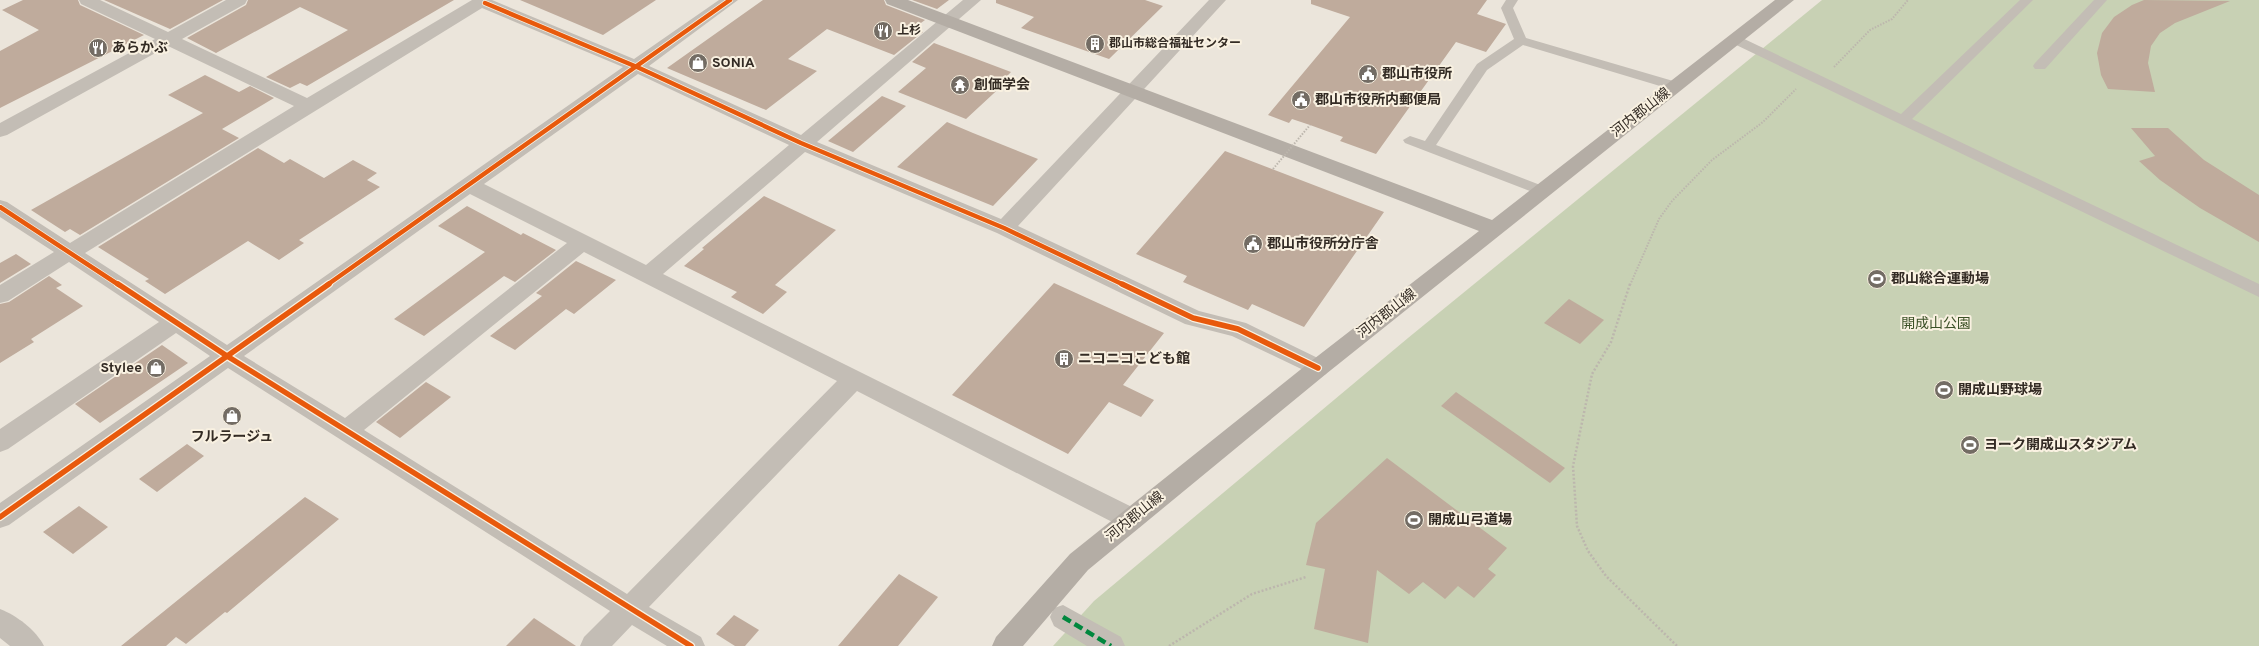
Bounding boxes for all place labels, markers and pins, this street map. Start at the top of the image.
restaurant icon: 上杉 [872,20,894,42]
place label: 上杉 [897,23,921,39]
building icon: 郡山市総合福祉センター [1084,33,1106,55]
place label: 郡山市総合福祉センター [1109,36,1241,52]
restaurant icon: あらかぶ [87,37,109,59]
place label: あらかぶ [112,40,168,57]
shop icon: SONIA [687,52,709,74]
place label: SONIA [712,55,755,72]
public building icon: 郡山市役所 [1357,63,1379,85]
place label: 郡山市役所 [1382,66,1452,83]
temple icon: 創価学会 [949,74,971,96]
place label: 創価学会 [974,77,1030,94]
public building icon: 郡山市役所内郵便局 [1290,89,1312,111]
place label: 郡山市役所内郵便局 [1315,92,1441,109]
public building icon: 郡山市役所分庁舎 [1242,233,1264,255]
place label: 郡山市役所分庁舎 [1267,236,1379,253]
sports icon: 郡山総合運動場 [1866,268,1888,290]
place label: 郡山総合運動場 [1891,270,1989,288]
building icon: ニコニコこども館 [1053,348,1075,370]
place label: ニコニコこども館 [1078,351,1190,368]
shop icon: Stylee [145,357,167,379]
place label: Stylee [100,360,142,377]
sports icon: 開成山野球場 [1933,379,1955,401]
place label: 開成山野球場 [1958,381,2042,399]
shop icon: フルラージュ [221,405,243,427]
place label: フルラージュ [191,429,273,446]
sports icon: ヨーク開成山スタジアム [1959,434,1981,456]
place label: ヨーク開成山スタジアム [1984,436,2137,454]
sports icon: 開成山弓道場 [1403,509,1425,531]
place label: 開成山弓道場 [1428,511,1512,529]

